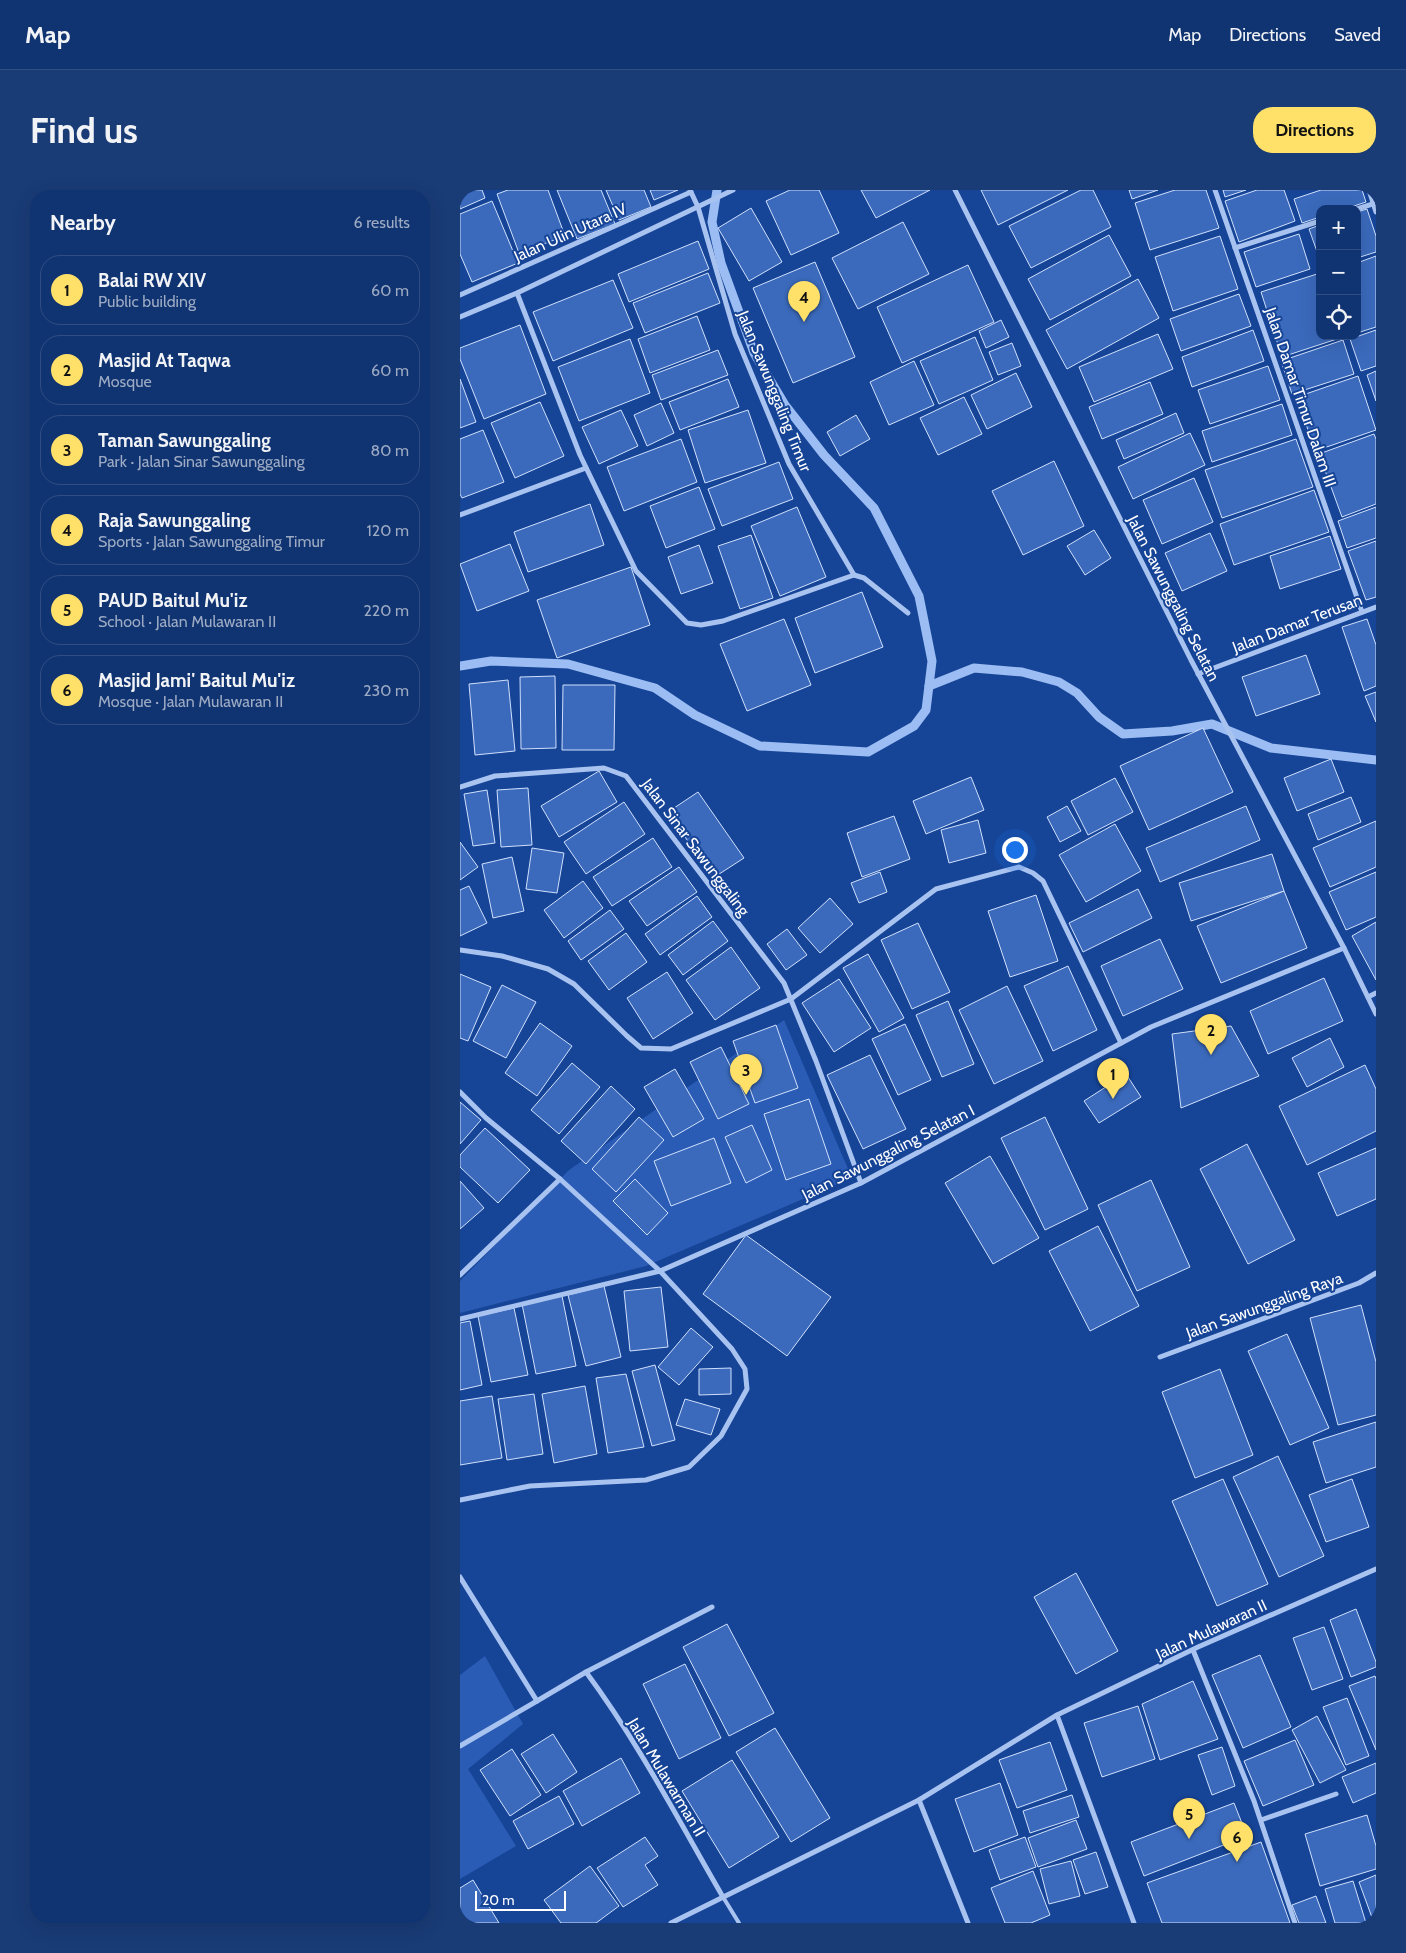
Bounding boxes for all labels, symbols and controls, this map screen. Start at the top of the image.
text: Map [25,20,71,49]
text: Map [1168,24,1201,46]
text: Directions [1229,24,1306,46]
text: Saved [1334,24,1381,46]
button: Directions [1253,107,1376,153]
text: Find us [30,109,138,152]
street label: Jalan Ulin Utara IV [510,199,630,266]
map controls [1316,205,1361,340]
button: + [1316,205,1361,250]
text: Nearby [50,210,116,235]
text: 6 results [354,213,410,232]
button: − [1316,250,1361,295]
text: Balai RW XIV [98,269,206,292]
text: 1 [64,281,70,300]
text: 60 m [371,281,409,300]
pin: 4 [788,281,820,322]
text: Public building [98,292,196,311]
button: locate [1316,295,1361,340]
street label: Jalan Damar Timur Dalam III [1261,304,1340,489]
street label: Jalan Sawunggaling Timur [733,307,816,475]
text: Masjid At Taqwa [98,349,231,372]
text: 2 [63,361,71,380]
text: 60 m [371,361,409,380]
text: Mosque [98,372,152,391]
text: Taman Sawunggaling [98,429,271,452]
text: 3 [63,441,71,460]
text: 80 m [371,441,409,460]
text: Park · Jalan Sinar Sawunggaling [98,452,305,471]
text: Raja Sawunggaling [98,509,251,532]
street label: Jalan Sawunggaling Selatan [1123,511,1224,684]
text: 4 [62,521,72,540]
text: 120 m [367,521,409,540]
text: Sports · Jalan Sawunggaling Timur [98,532,325,551]
text: PAUD Baitul Mu'iz [98,589,247,612]
street label: Jalan Damar Terusan [1229,590,1365,657]
text: 5 [63,601,71,620]
text: 220 m [363,601,409,620]
text: School · Jalan Mulawaran II [98,612,276,631]
text: Masjid Jami' Baitul Mu'iz [98,669,295,692]
text: 6 [63,681,72,700]
text: 230 m [363,681,409,700]
text: Mosque · Jalan Mulawaran II [98,692,283,711]
street label: Jalan Sinar Sawunggaling [637,774,754,921]
your location [1002,837,1028,863]
pin: 2 [1195,1014,1227,1055]
pin: 3 [730,1054,762,1095]
pin: 1 [1097,1058,1129,1099]
street label: Jalan Sawunggaling Selatan I [798,1101,978,1205]
street label: Jalan Sawunggaling Raya [1182,1268,1345,1343]
street label: Jalan Mulawaran II [1152,1595,1270,1664]
street label: Jalan Mulawarman II [623,1714,709,1840]
pin: 5 [1173,1798,1205,1839]
pin: 6 [1221,1821,1253,1862]
scale bar [475,1888,566,1911]
text: 20 m [482,1891,515,1909]

